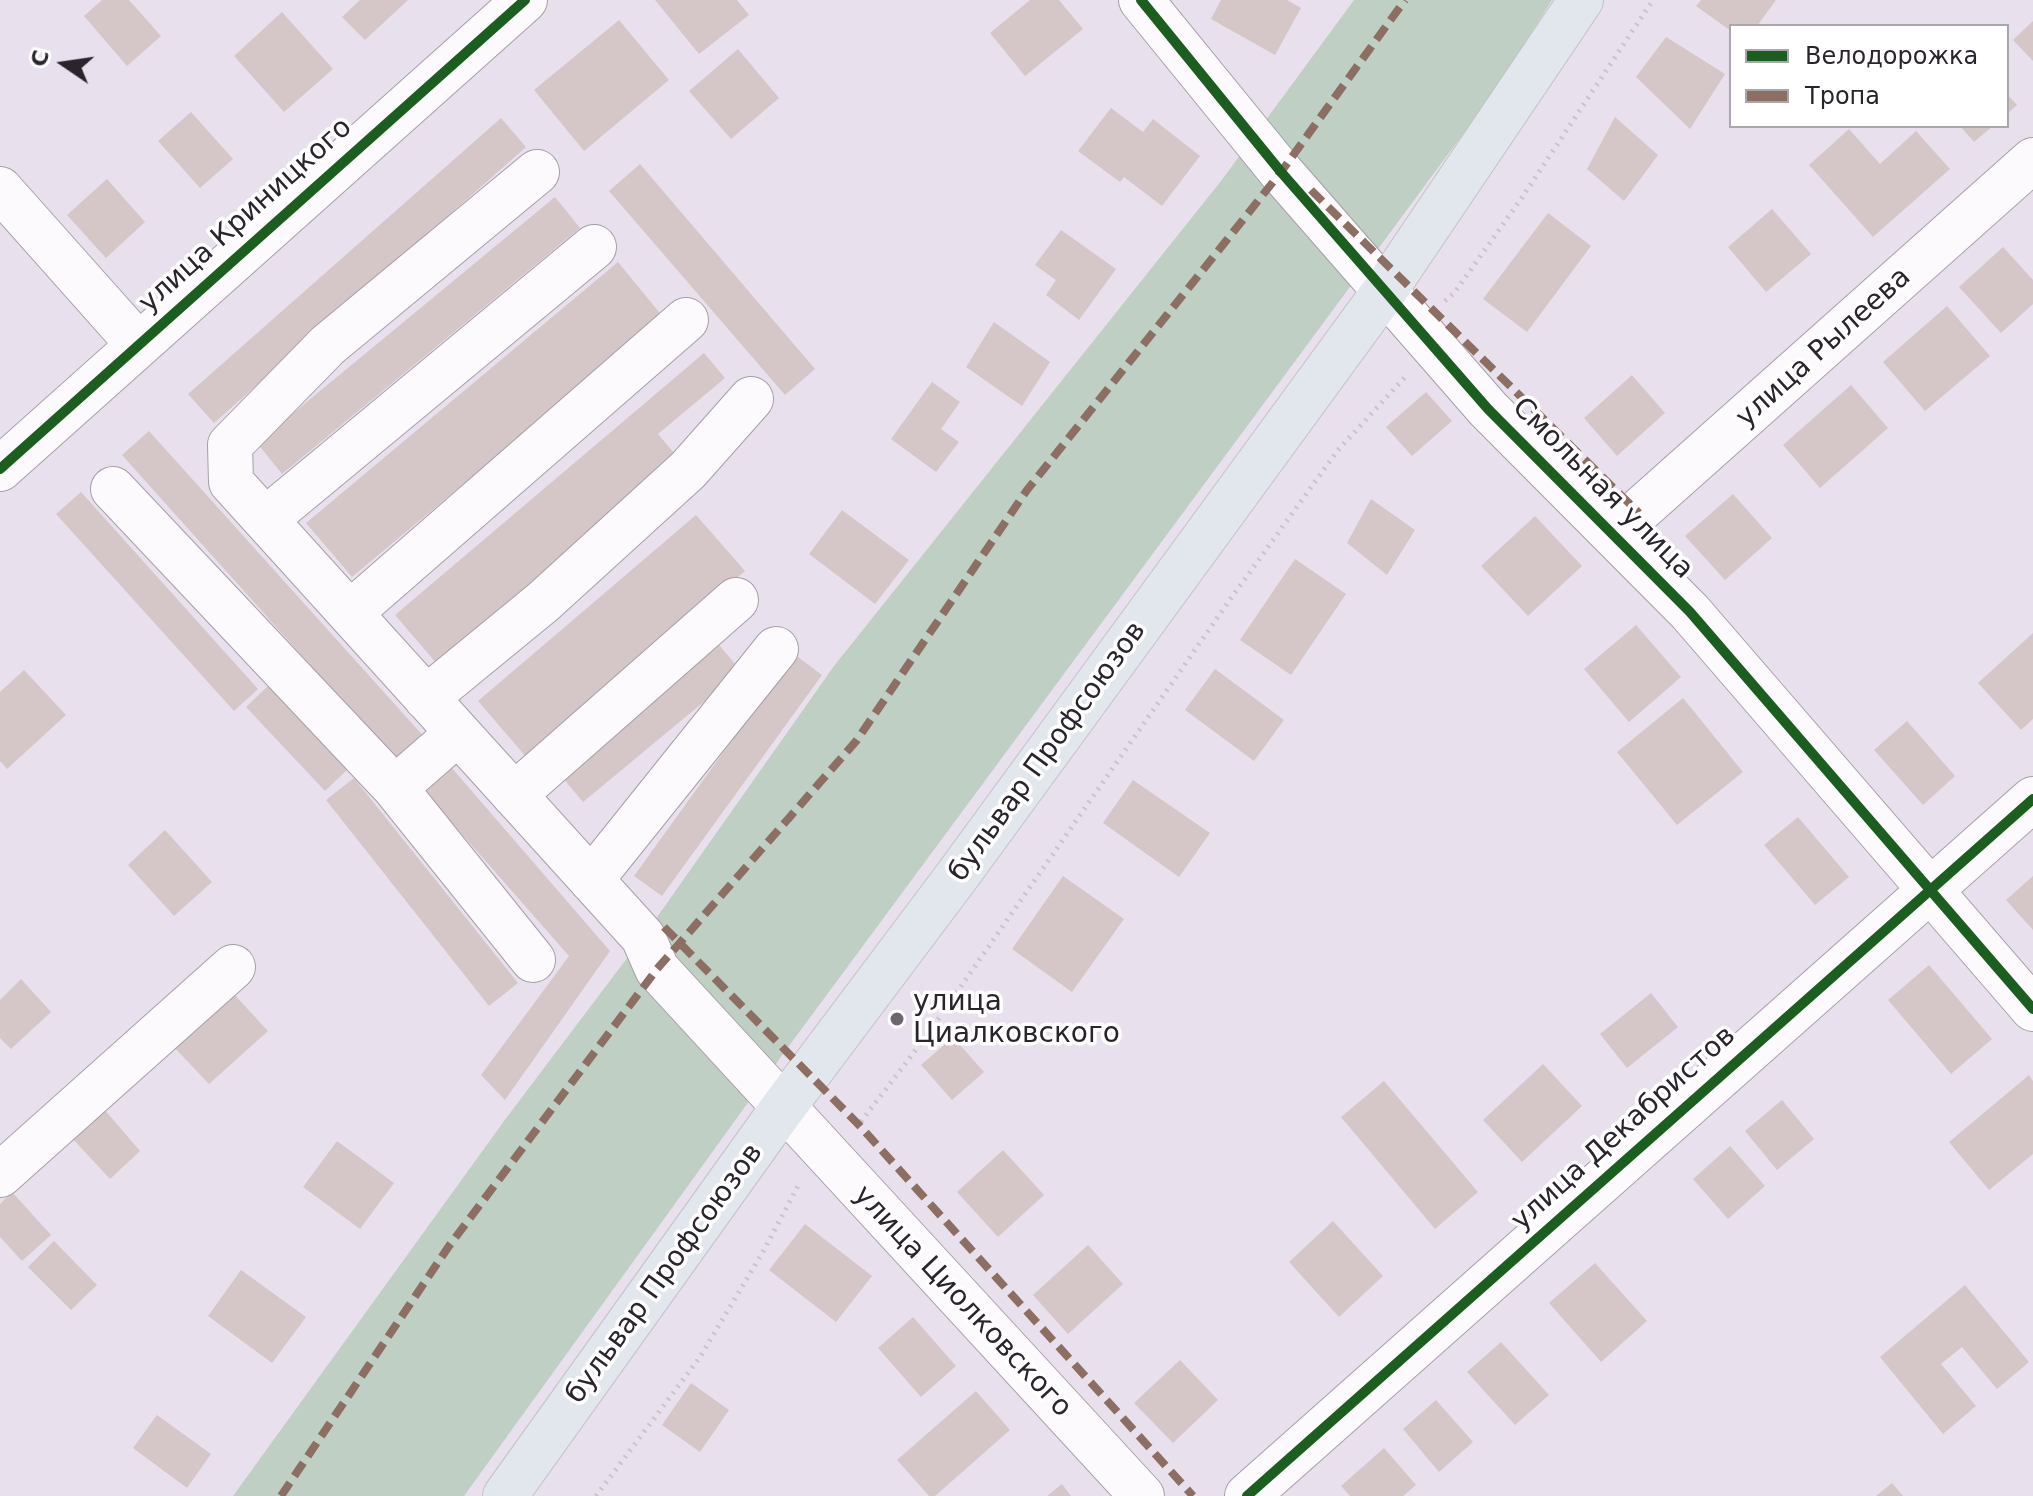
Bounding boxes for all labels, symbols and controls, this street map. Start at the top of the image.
north arrow [24,24,104,104]
legend [1729,24,2009,128]
text: Велодорожка [1805,42,1978,70]
text: С [26,48,54,69]
text: Тропа [1805,82,1880,110]
street label: улица Криницкого [133,111,359,321]
street label: улица Рылеева [1730,261,1918,435]
street label: Смольная улица [1504,391,1700,587]
street label: бульвар Профсоюзов [942,615,1154,889]
place label: улица Циалковского [913,986,1120,1052]
marker: улица Циалковского [888,1010,906,1028]
street label: улица Декабристов [1505,1020,1743,1238]
street label: бульвар Профсоюзов [559,1137,771,1411]
street label: улица Циолковского [846,1179,1078,1425]

